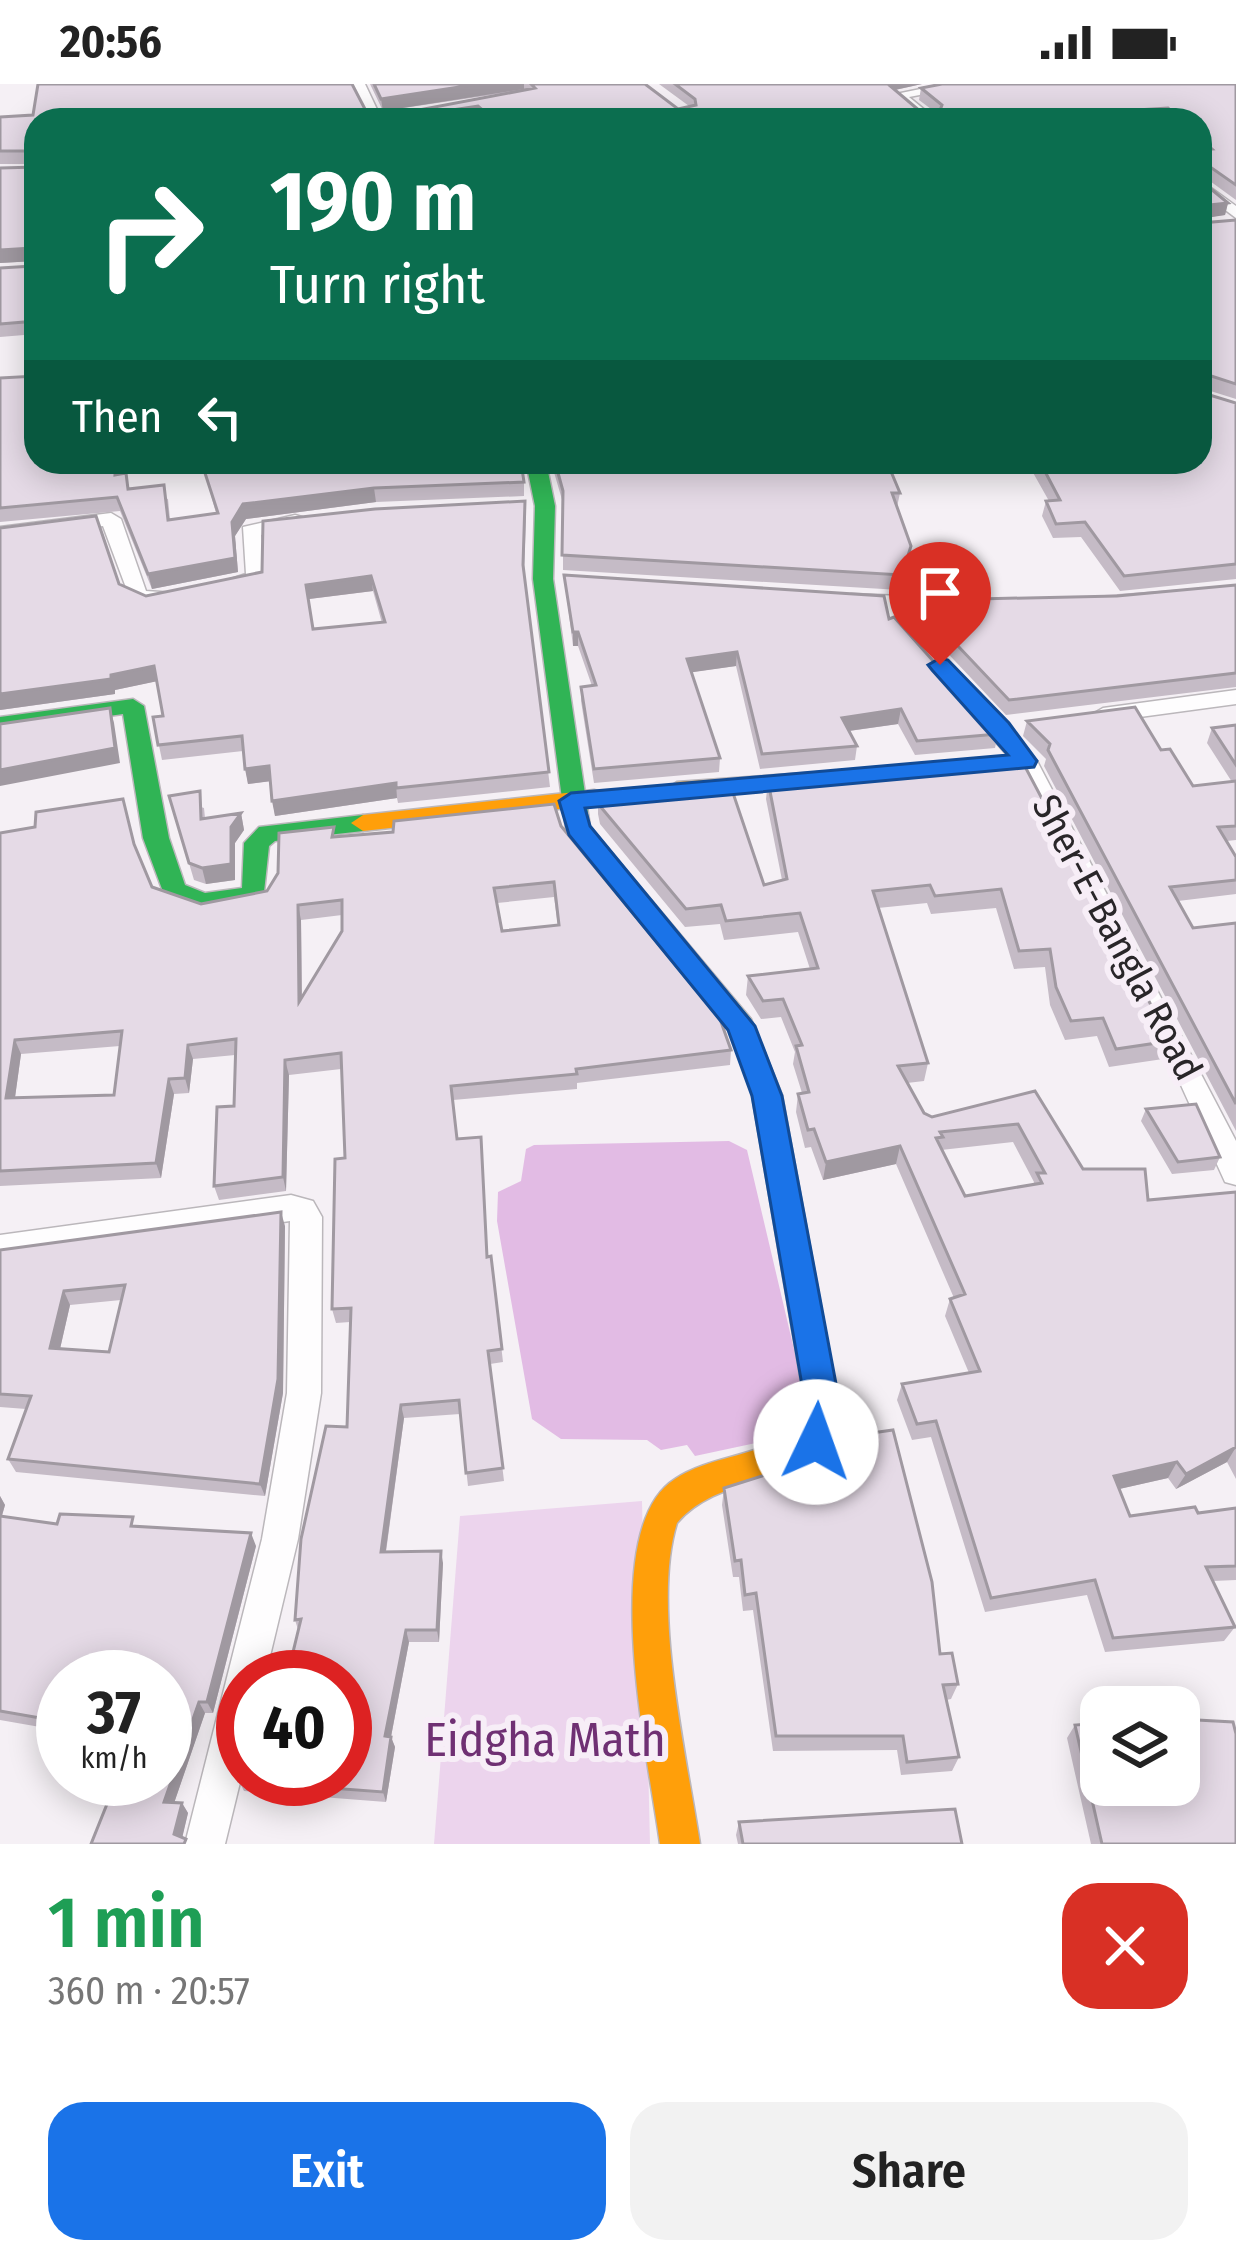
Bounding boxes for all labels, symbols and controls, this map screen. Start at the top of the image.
text: 20:56 [60,15,162,69]
text: 190 m [270,151,476,252]
icon: right [72,156,228,312]
text: Turn right [270,253,485,317]
icon: left [187,384,253,450]
text: Then [72,390,163,444]
pin [889,542,991,665]
icon: arrive [907,560,973,626]
street label: Sher-E-Bangla Road [1023,787,1212,1088]
position arrow [753,1379,879,1505]
speed limit sign: 40 [216,1650,372,1806]
text: 37 [87,1677,141,1749]
map controls [1080,1686,1200,1806]
button: layers [1080,1686,1200,1806]
park label: Eidgha Math [424,1711,666,1769]
text: km/h [81,1740,147,1776]
text: 1 min [48,1880,205,1966]
button: close [1062,1883,1188,2009]
text: 360 m · 20:57 [48,1968,250,2014]
button: Exit [48,2102,606,2240]
button: Share [630,2102,1188,2240]

